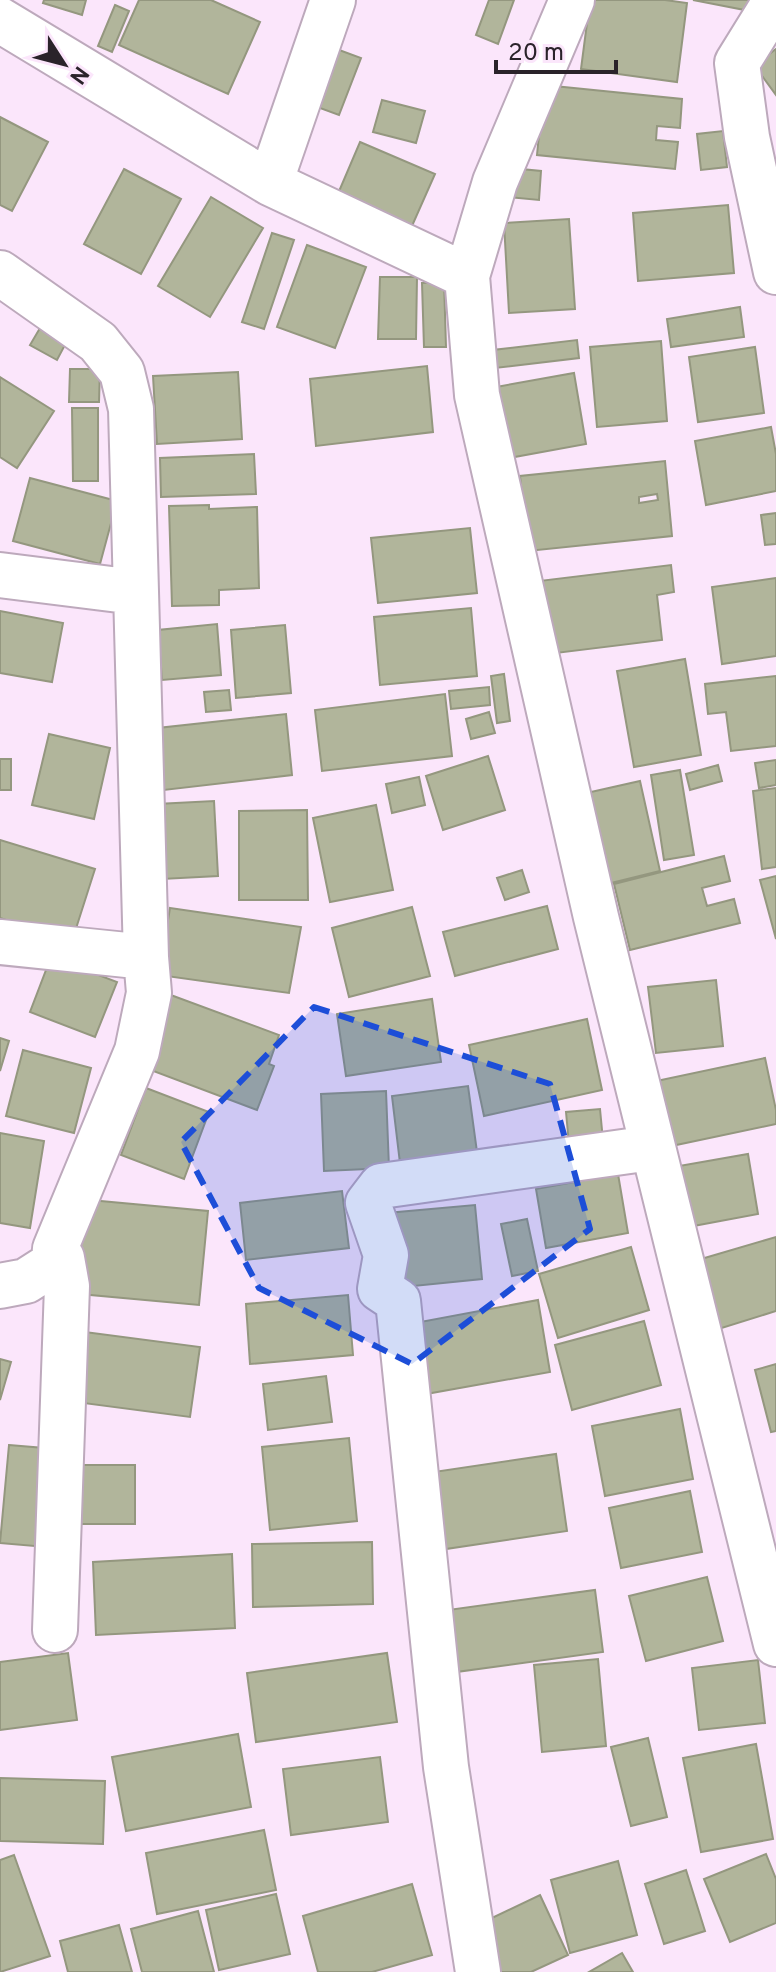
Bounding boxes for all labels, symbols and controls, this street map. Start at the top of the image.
north arrow [24,24,104,104]
scale bar [496,24,616,74]
text: 20 m [508,39,564,69]
text: N [63,60,94,89]

